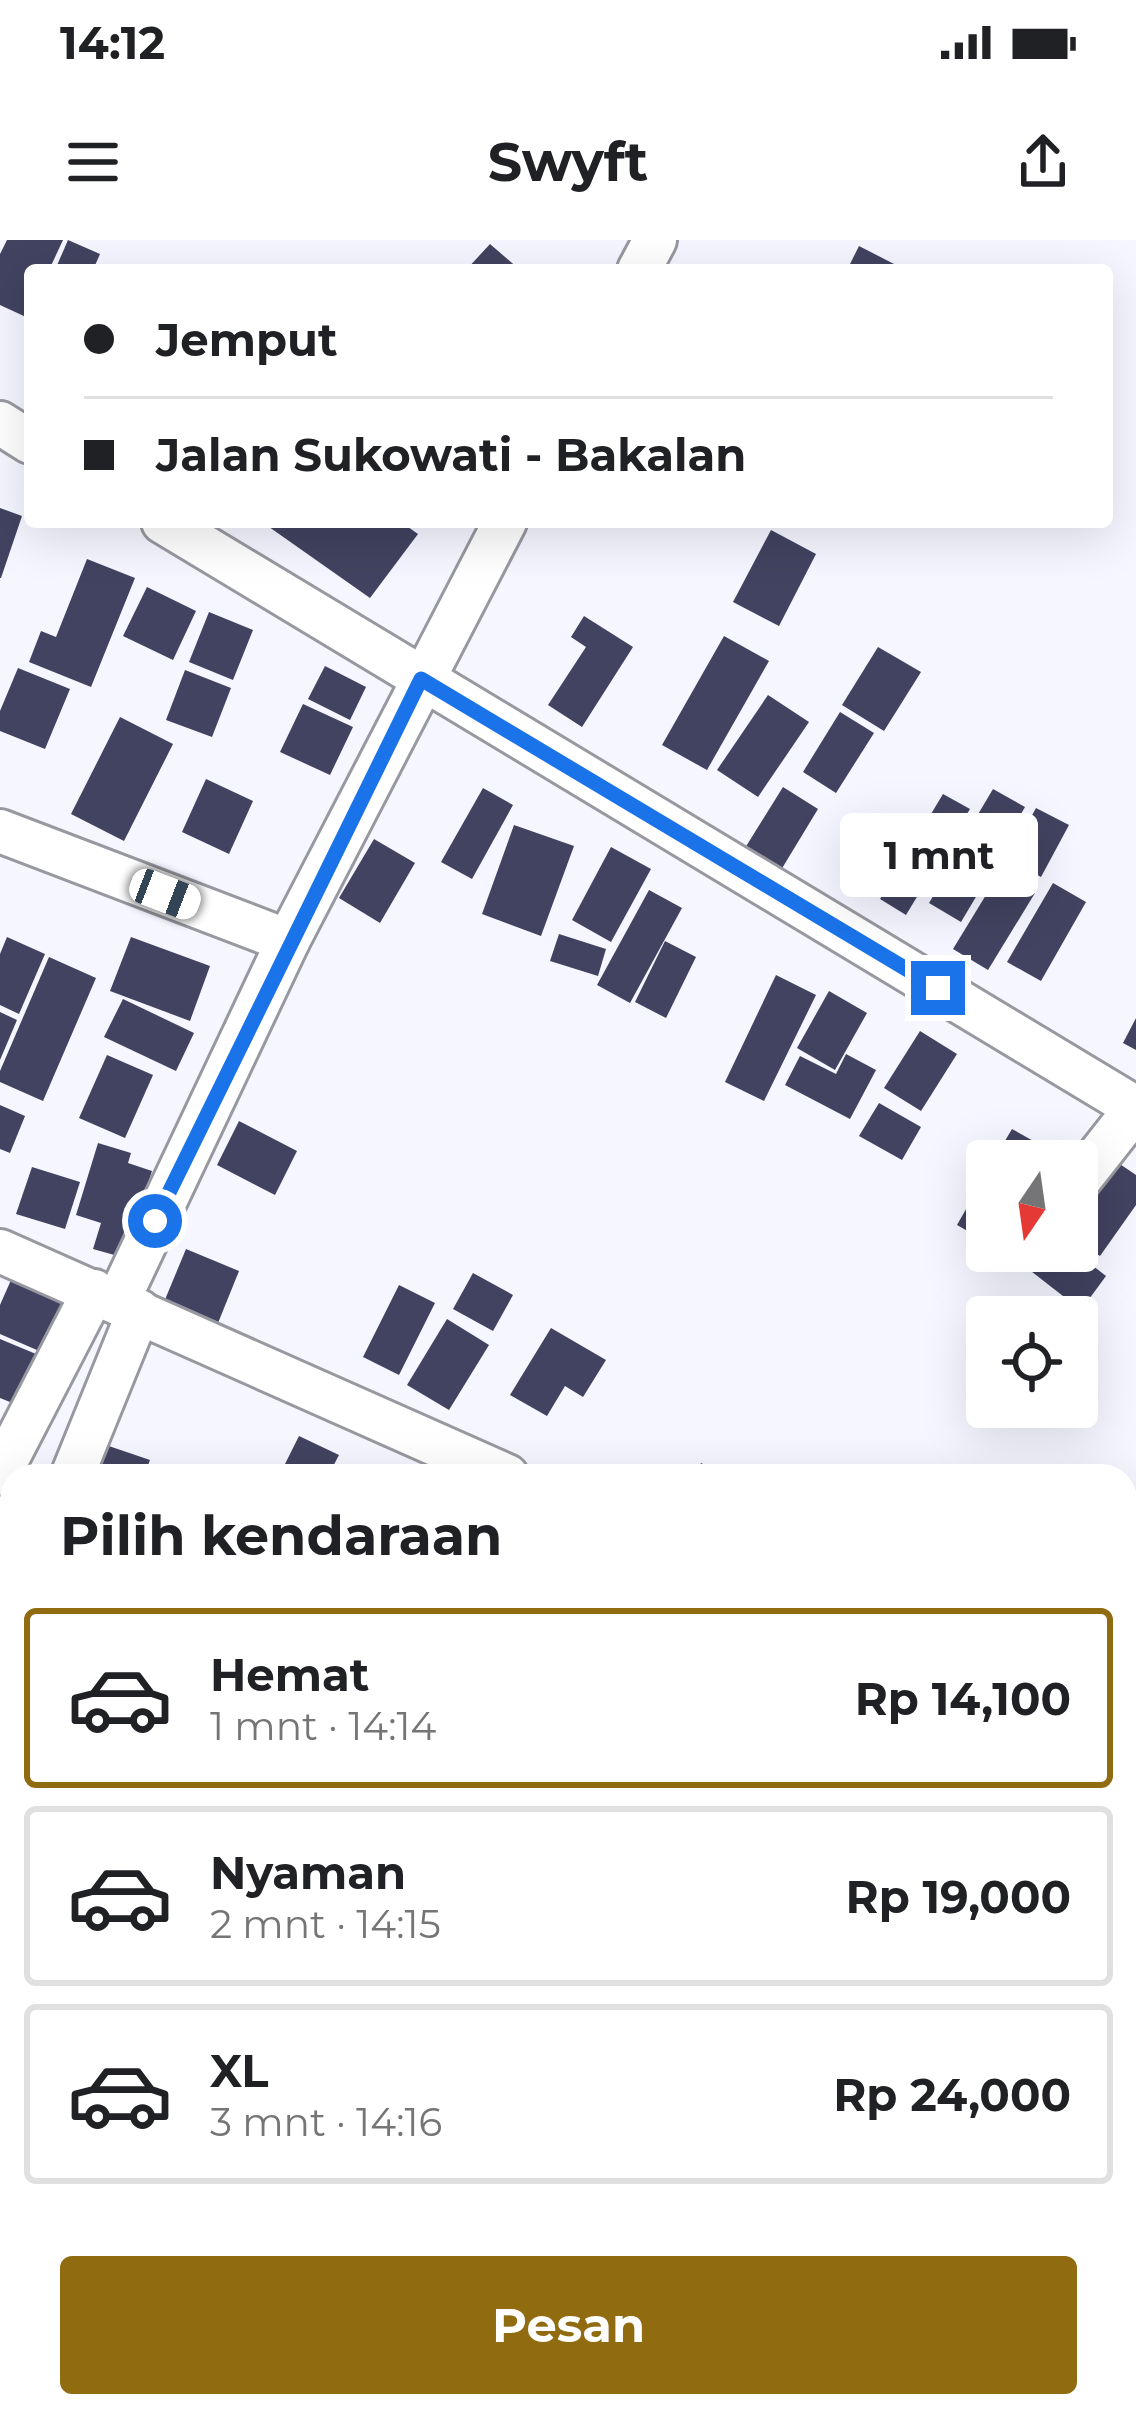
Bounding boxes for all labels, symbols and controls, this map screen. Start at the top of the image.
text: 14:12 [60,15,165,70]
icon: menu [60,129,126,195]
text: Swyft [488,129,648,195]
icon: share [1010,129,1076,195]
text: Jemput [156,312,338,367]
text: Jalan Sukowati - Bakalan [156,427,746,482]
callout: 1 mnt [839,814,1037,898]
text: 1 mnt [883,831,995,879]
car [125,864,205,924]
route end [911,961,965,1015]
north arrow [966,1140,1098,1272]
map controls [966,1140,1098,1428]
route start [128,1194,182,1248]
button: locate [966,1296,1098,1428]
text: Pilih kendaraan [60,1503,502,1569]
icon: car [66,1644,174,1752]
text: Hemat [210,1647,369,1702]
text: Rp 14,100 [855,1671,1071,1726]
text: 1 mnt · 14:14 [210,1702,436,1750]
icon: car [66,1842,174,1950]
text: Nyaman [210,1845,406,1900]
text: Rp 19,000 [846,1869,1071,1924]
text: 2 mnt · 14:15 [210,1900,441,1948]
icon: car [66,2040,174,2148]
text: XL [210,2043,268,2098]
text: Rp 24,000 [833,2067,1071,2122]
text: 3 mnt · 14:16 [210,2098,442,2146]
button: Pesan [60,2256,1077,2394]

